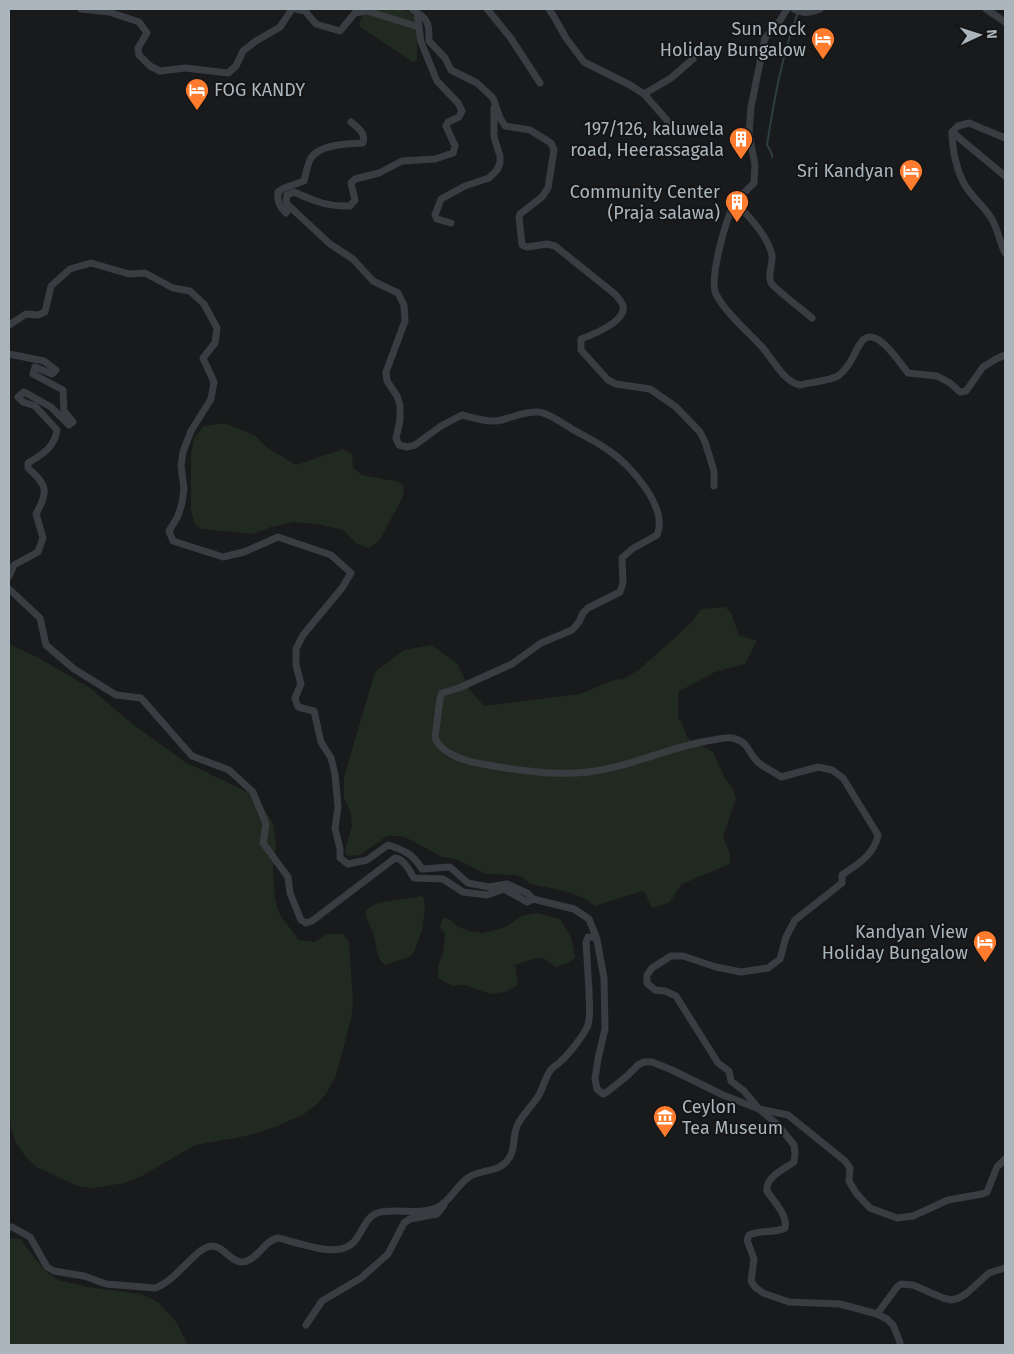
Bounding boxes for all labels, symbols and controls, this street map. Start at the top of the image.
north arrow [954,10,1004,60]
place label: Sun Rock Holiday Bungalow [660,18,807,61]
hotel icon: Sun Rock Holiday Bungalow [810,26,836,60]
text: N [983,29,1000,39]
hotel icon: FOG KANDY [184,77,210,111]
place label: FOG KANDY [214,79,305,101]
place label: 197/126, kaluwela road, Heerassagala [570,118,724,161]
building icon: 197/126, kaluwela road, Heerassagala [728,126,754,160]
hotel icon: Sri Kandyan [898,158,924,192]
place label: Sri Kandyan [797,160,894,182]
place label: Community Center (Praja salawa) [570,181,720,224]
building icon: Community Center (Praja salawa) [724,189,750,223]
place label: Kandyan View Holiday Bungalow [822,921,968,964]
hotel icon: Kandyan View Holiday Bungalow [972,929,998,963]
place label: Ceylon Tea Museum [682,1096,783,1139]
museum icon: Ceylon Tea Museum [652,1104,678,1138]

